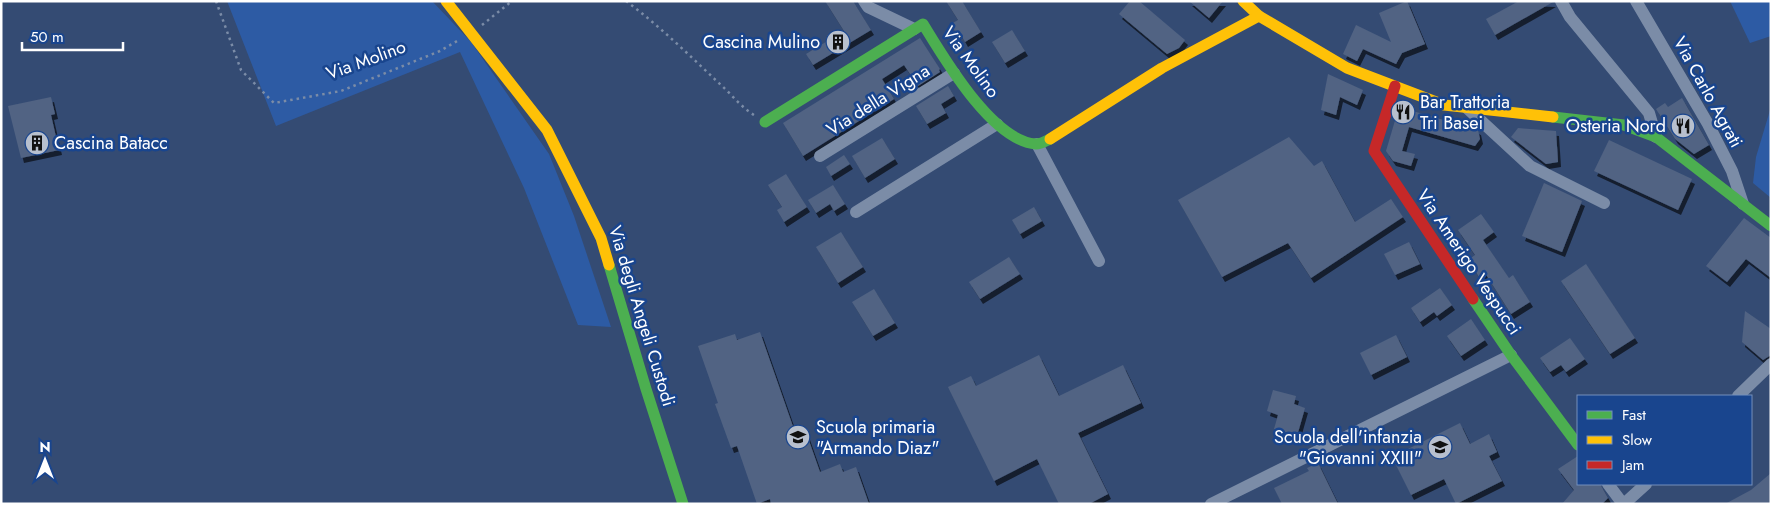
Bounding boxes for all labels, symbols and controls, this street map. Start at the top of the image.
scale bar [22,20,124,52]
street label: Via Molino [936,21,1006,103]
text: 50 m [30,26,64,48]
place label: Cascina Mulino [703,29,820,55]
building icon: Cascina Mulino [825,29,851,55]
street label: Via Carlo Agrati [1667,32,1749,152]
street label: Via Molino [322,34,410,86]
street label: Via della Vigna [821,58,935,142]
place label: Bar Trattoria Tri Basei [1420,89,1510,136]
restaurant icon: Bar Trattoria Tri Basei [1390,99,1416,125]
place label: Osteria Nord [1566,113,1666,139]
restaurant icon: Osteria Nord [1670,113,1696,139]
building icon: Cascina Batacc [24,130,50,156]
place label: Cascina Batacc [54,130,168,156]
street label: Via Amerigo Vespucci [1410,184,1528,340]
street label: Via degli Angeli Custodi [602,222,682,410]
legend [1577,395,1752,485]
text: Fast [1622,404,1646,426]
place label: Scuola primaria "Armando Diaz" [816,414,940,461]
school or university icon: Scuola primaria "Armando Diaz" [785,424,811,450]
place label: Scuola dell'infanzia "Giovanni XXIII" [1274,424,1422,471]
text: Slow [1622,429,1653,451]
school or university icon: Scuola dell'infanzia "Giovanni XXIII" [1427,434,1453,460]
north arrow [20,435,70,485]
text: N [39,437,51,457]
text: Jam [1620,454,1645,476]

